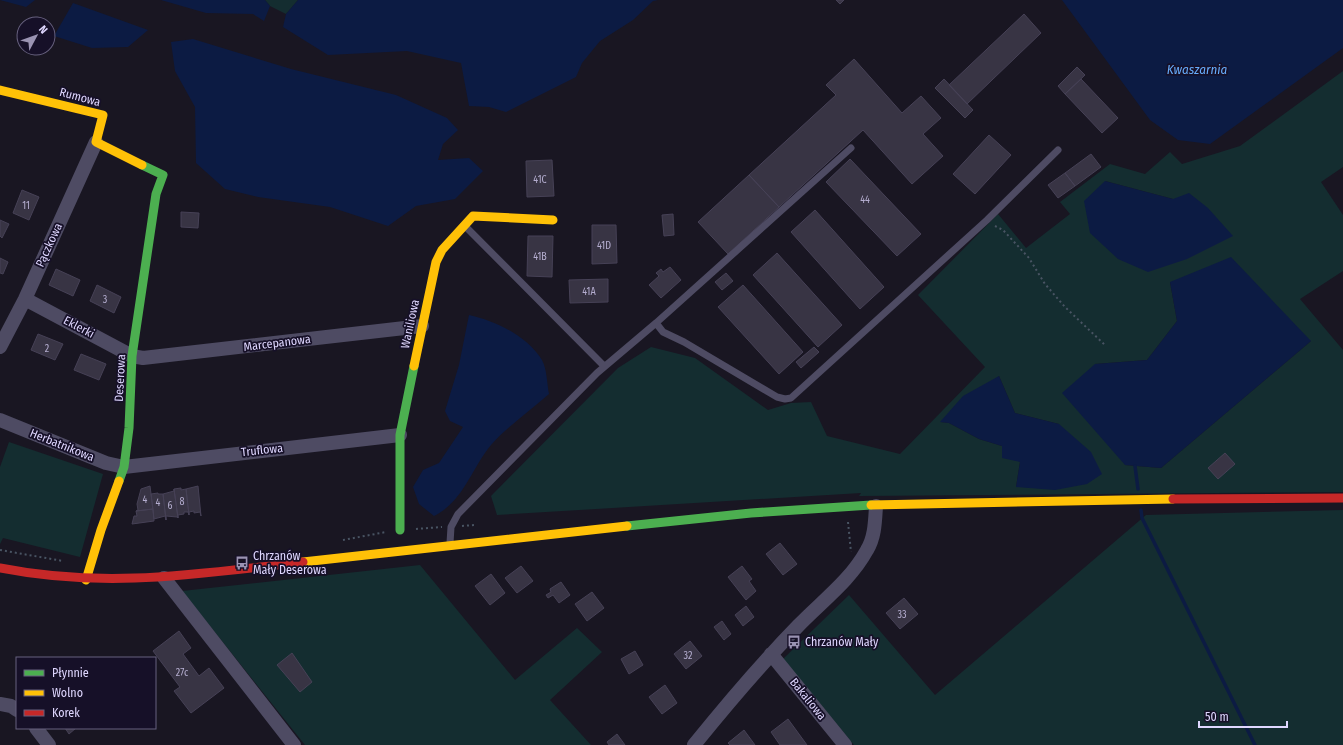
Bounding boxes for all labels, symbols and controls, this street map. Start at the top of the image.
north arrow [16,16,56,56]
text: N [36,23,50,37]
water label: Kwaszarnia [1167,62,1228,77]
street label: Rumowa [58,85,102,109]
house number: 41C [533,174,547,186]
house number: 44 [860,194,870,206]
house number: 11 [22,200,30,212]
street label: Pączkowa [33,221,65,269]
house number: 41D [597,240,611,252]
house number: 41B [533,251,547,263]
house number: 41A [582,286,596,298]
house number: 3 [103,294,108,306]
street label: Waniliowa [398,298,422,350]
street label: Eklerki [61,313,97,341]
street label: Marcepanowa [243,332,311,354]
house number: 2 [45,343,50,355]
street label: Deserowa [112,354,128,402]
street label: Herbatnikowa [28,426,96,464]
street label: Truflowa [240,441,284,459]
house number: 4 [143,494,148,506]
house number: 8 [180,496,185,508]
house number: 4 [156,497,161,509]
house number: 6 [168,500,173,512]
place label: Chrzanów Mały Deserowa [253,549,327,577]
bus stop icon: Chrzanów Mały Deserowa [234,555,250,571]
house number: 33 [897,609,907,621]
bus stop icon: Chrzanów Mały [786,634,802,650]
place label: Chrzanów Mały [805,635,879,649]
house number: 32 [684,650,693,662]
legend [16,657,156,729]
text: Płynnie [52,666,89,680]
house number: 27c [176,667,189,679]
street label: Bakaliowa [787,675,829,723]
text: Wolno [52,686,83,700]
scale bar [1199,703,1287,729]
text: Korek [52,706,80,720]
text: 50 m [1205,710,1229,724]

